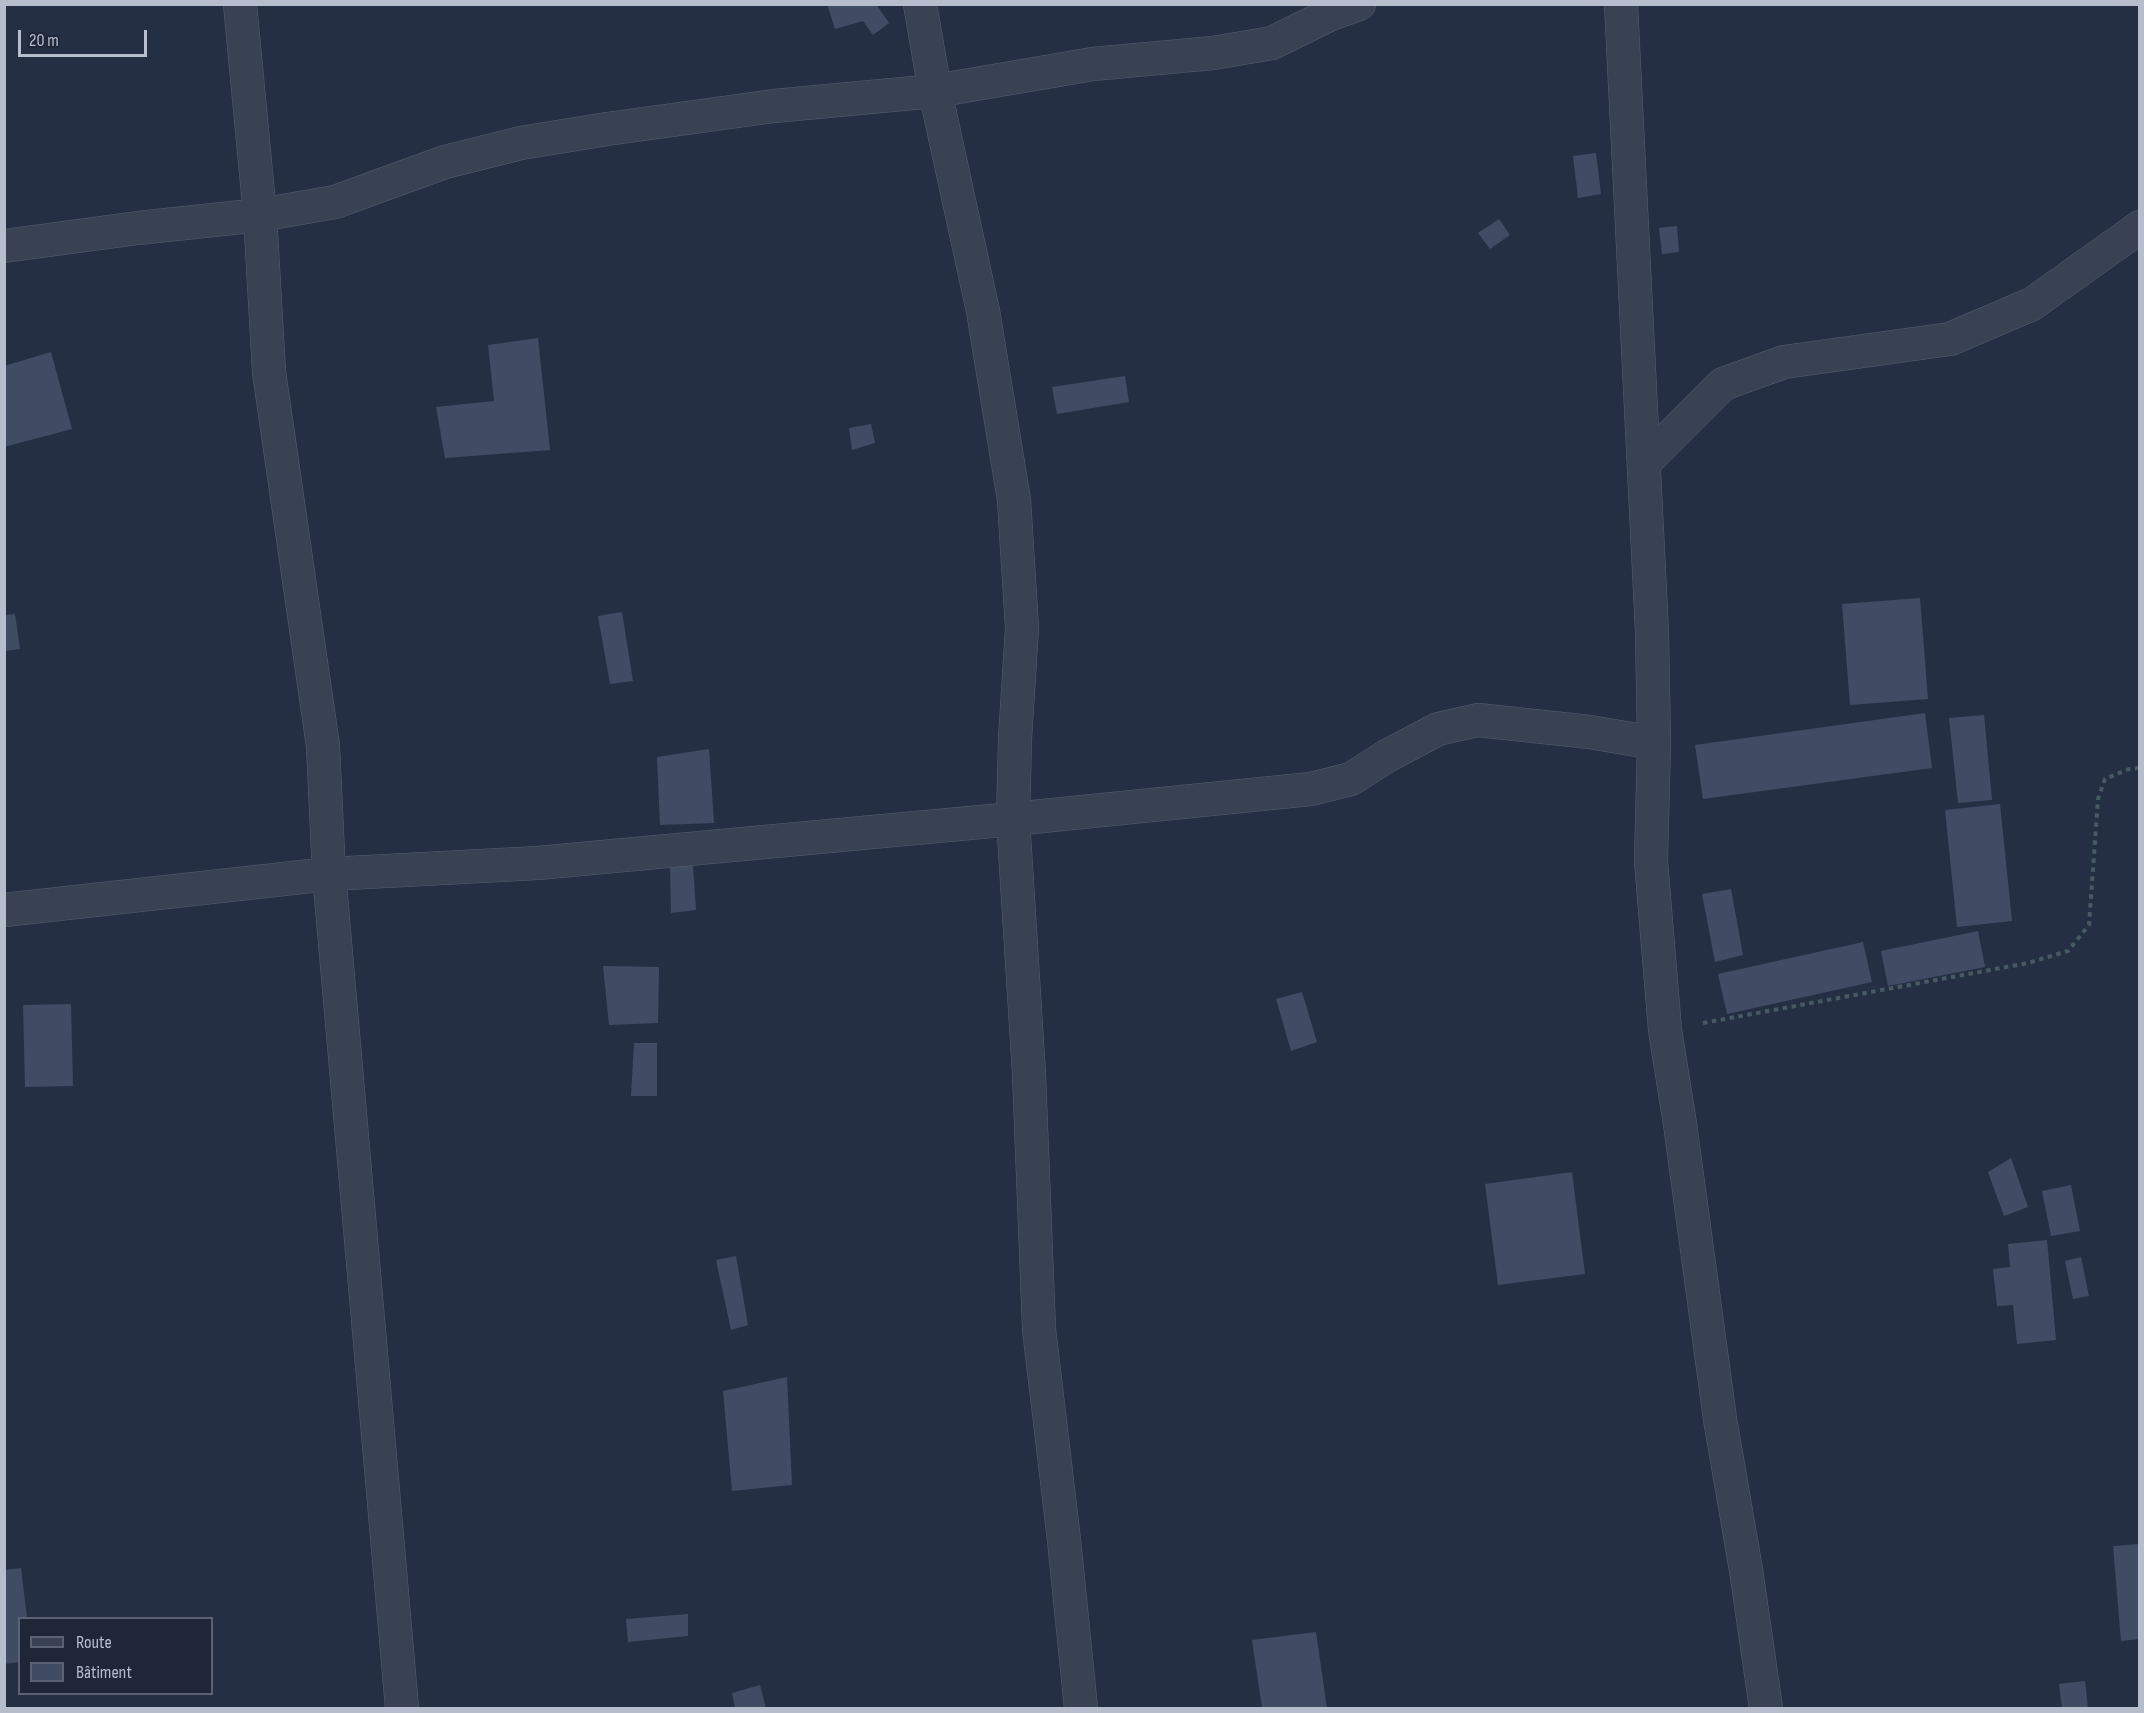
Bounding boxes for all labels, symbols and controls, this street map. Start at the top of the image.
scale bar [21,18,150,56]
text: 20 m [29,30,59,51]
legend [18,1617,213,1695]
text: Route [76,1632,112,1653]
text: Bâtiment [76,1662,132,1683]

